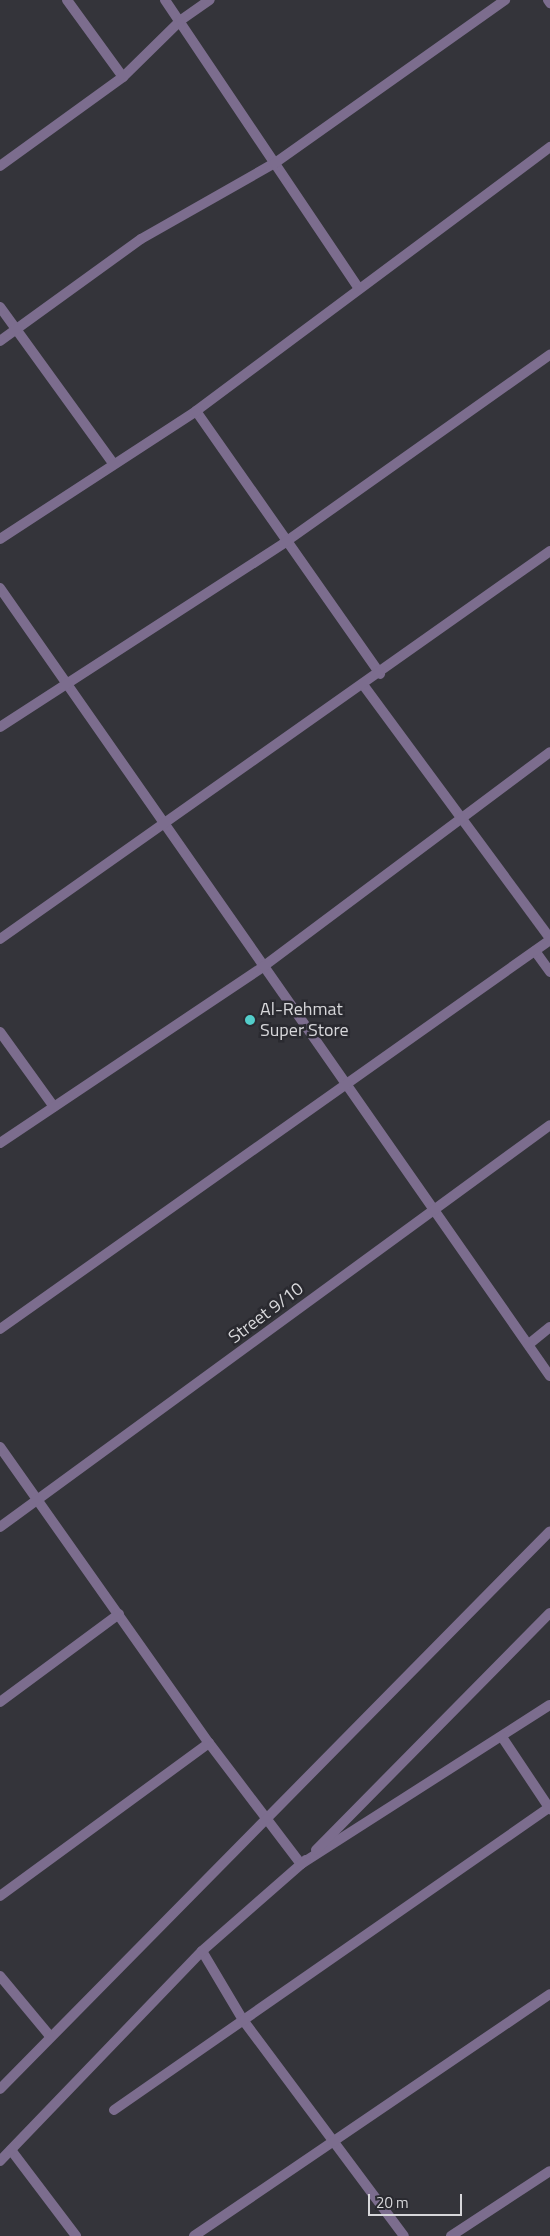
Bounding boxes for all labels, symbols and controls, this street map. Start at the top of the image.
place label: Al-Rehmat Super Store [260,999,349,1042]
marker: Al-Rehmat Super Store [244,1014,256,1026]
street label: Street 9/10 [224,1278,308,1348]
scale bar [370,2184,464,2216]
text: 20 m [376,2191,409,2214]

